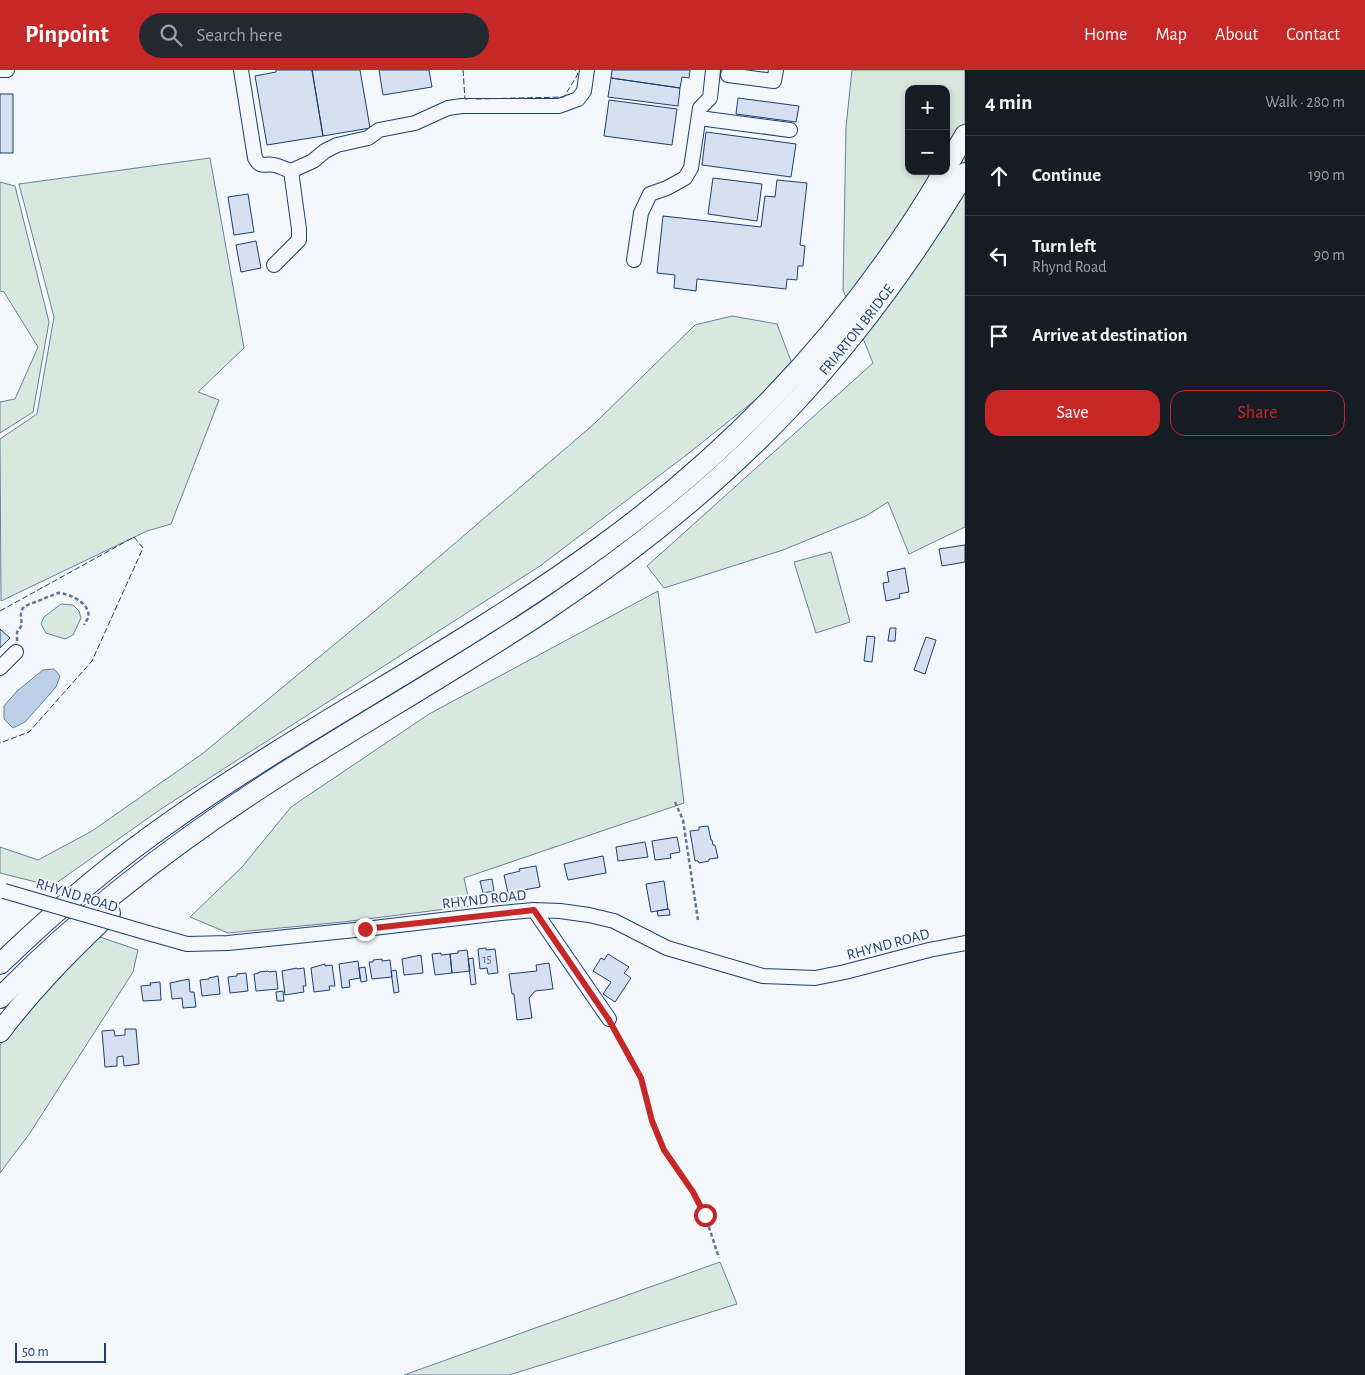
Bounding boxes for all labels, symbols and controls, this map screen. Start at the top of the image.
search box [139,13,489,58]
icon: search [157,21,185,49]
text: Pinpoint [25,23,109,47]
text: Search here [197,26,283,45]
text: Home [1084,26,1127,44]
text: Map [1155,26,1187,44]
text: About [1215,26,1258,44]
text: Contact [1286,26,1340,44]
map controls [905,85,950,175]
button: + [905,85,950,130]
text: 4 min [985,92,1032,113]
text: Walk · 280 m [1265,94,1345,110]
button: − [905,130,950,175]
icon: ahead [985,162,1013,190]
text: Continue [1032,166,1101,185]
text: 190 m [1308,167,1345,183]
text: Turn left [1032,237,1096,256]
icon: left [985,242,1013,270]
text: 90 m [1314,247,1345,263]
text: Rhynd Road [1032,259,1107,275]
street label: FRIARTON BRIDGE [816,282,897,378]
icon: arrive [985,322,1013,350]
text: Arrive at destination [1032,326,1188,345]
button: Save [985,390,1160,436]
button: Share [1170,390,1345,436]
street label: RHYND ROAD [34,876,120,915]
street label: RHYND ROAD [441,888,527,911]
route end [354,918,377,941]
street label: RHYND ROAD [845,926,931,963]
house number: 15 [482,953,492,965]
route start [694,1204,717,1227]
scale bar [15,1340,106,1363]
text: 50 m [22,1345,49,1359]

